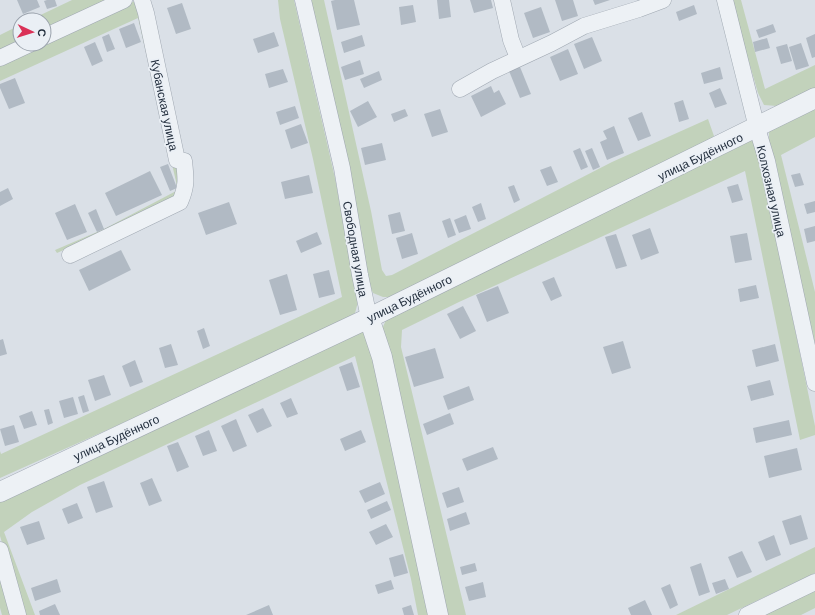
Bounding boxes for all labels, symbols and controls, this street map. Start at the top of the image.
north arrow [12,12,52,52]
text: С [36,28,49,37]
street label: Кубанская улица [147,58,182,153]
street label: улица Будённого [655,129,746,184]
street label: Колхозная улица [754,144,789,239]
street label: Свободная улица [340,200,371,298]
street label: улица Будённого [364,271,455,326]
street label: улица Будённого [71,411,162,464]

